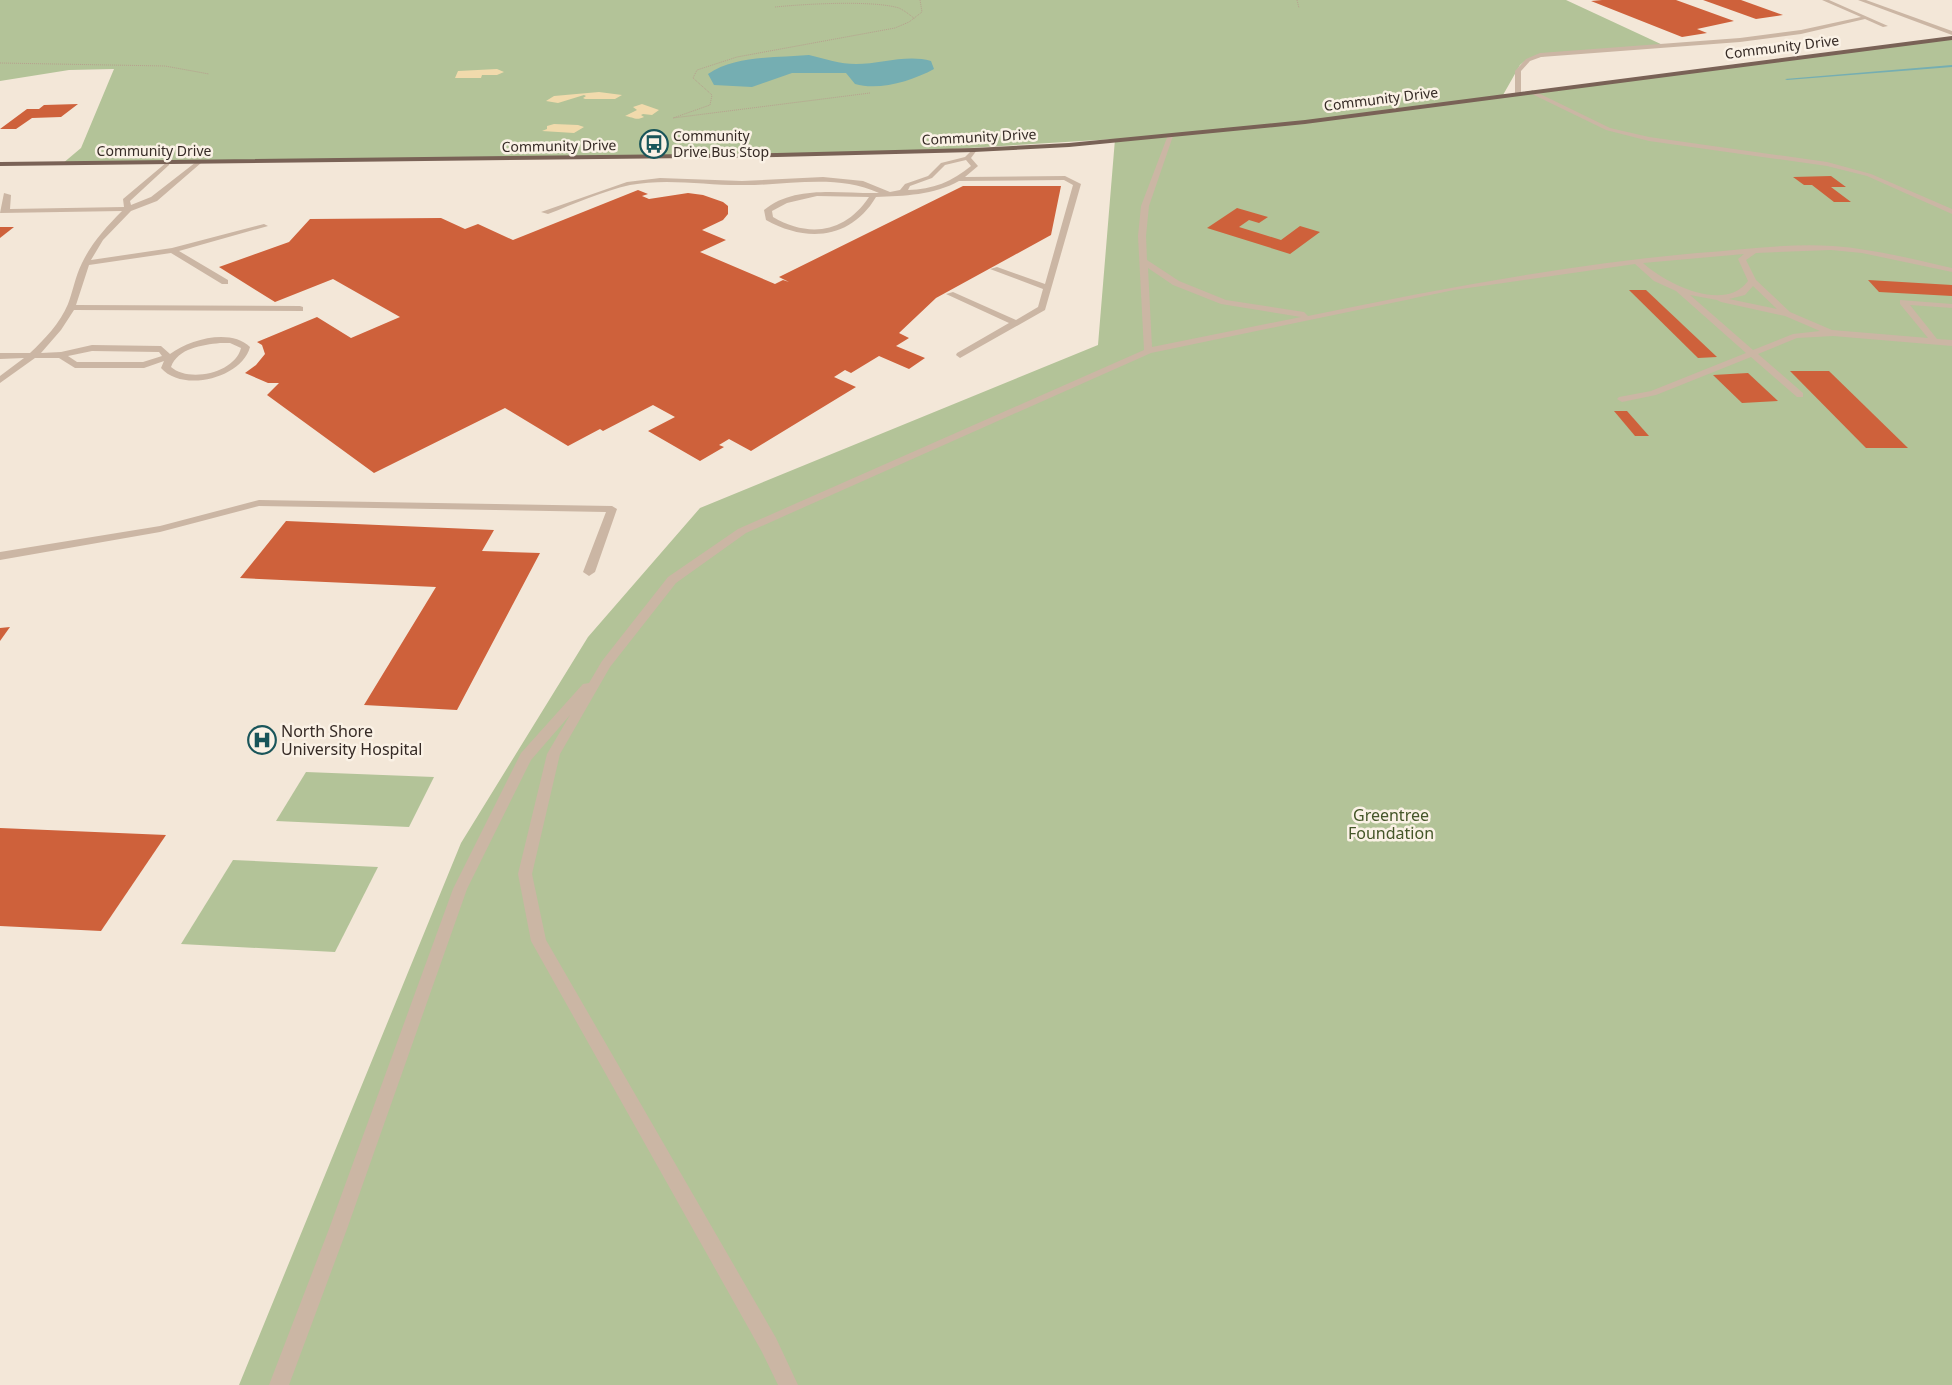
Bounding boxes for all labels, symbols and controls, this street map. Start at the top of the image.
street label: Community Drive [1724,30,1840,63]
street label: Community Drive [1323,82,1439,115]
street label: Community Drive [921,124,1037,149]
place label: Community Drive Bus Stop [673,126,769,161]
bus stop icon: Community Drive Bus Stop [639,129,669,159]
street label: Community Drive [501,135,617,156]
street label: Community Drive [97,141,212,160]
place label: North Shore University Hospital [281,720,422,760]
hospital icon: North Shore University Hospital [247,725,277,755]
park label: Greentree Foundation [1348,804,1434,844]

